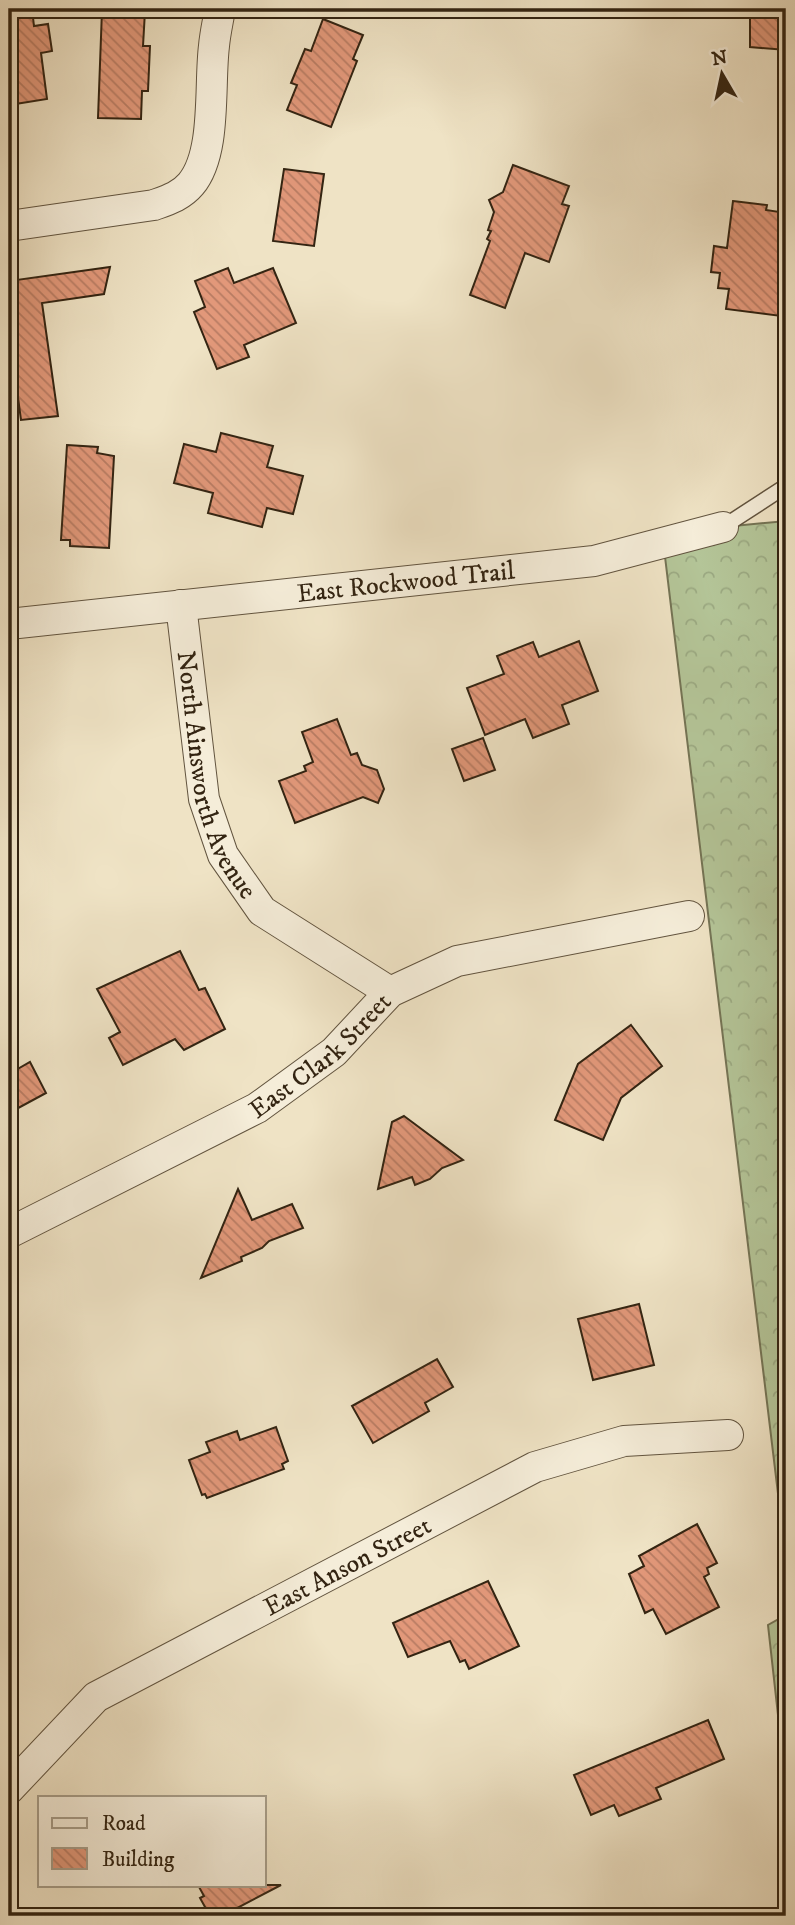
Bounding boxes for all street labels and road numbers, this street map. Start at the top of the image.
street label: East Rockwood Trail [295,555,517,611]
street label: North Ainsworth Avenue [169,649,263,906]
street label: East Clark Street [243,986,399,1126]
street label: East Anson Street [258,1509,437,1624]

